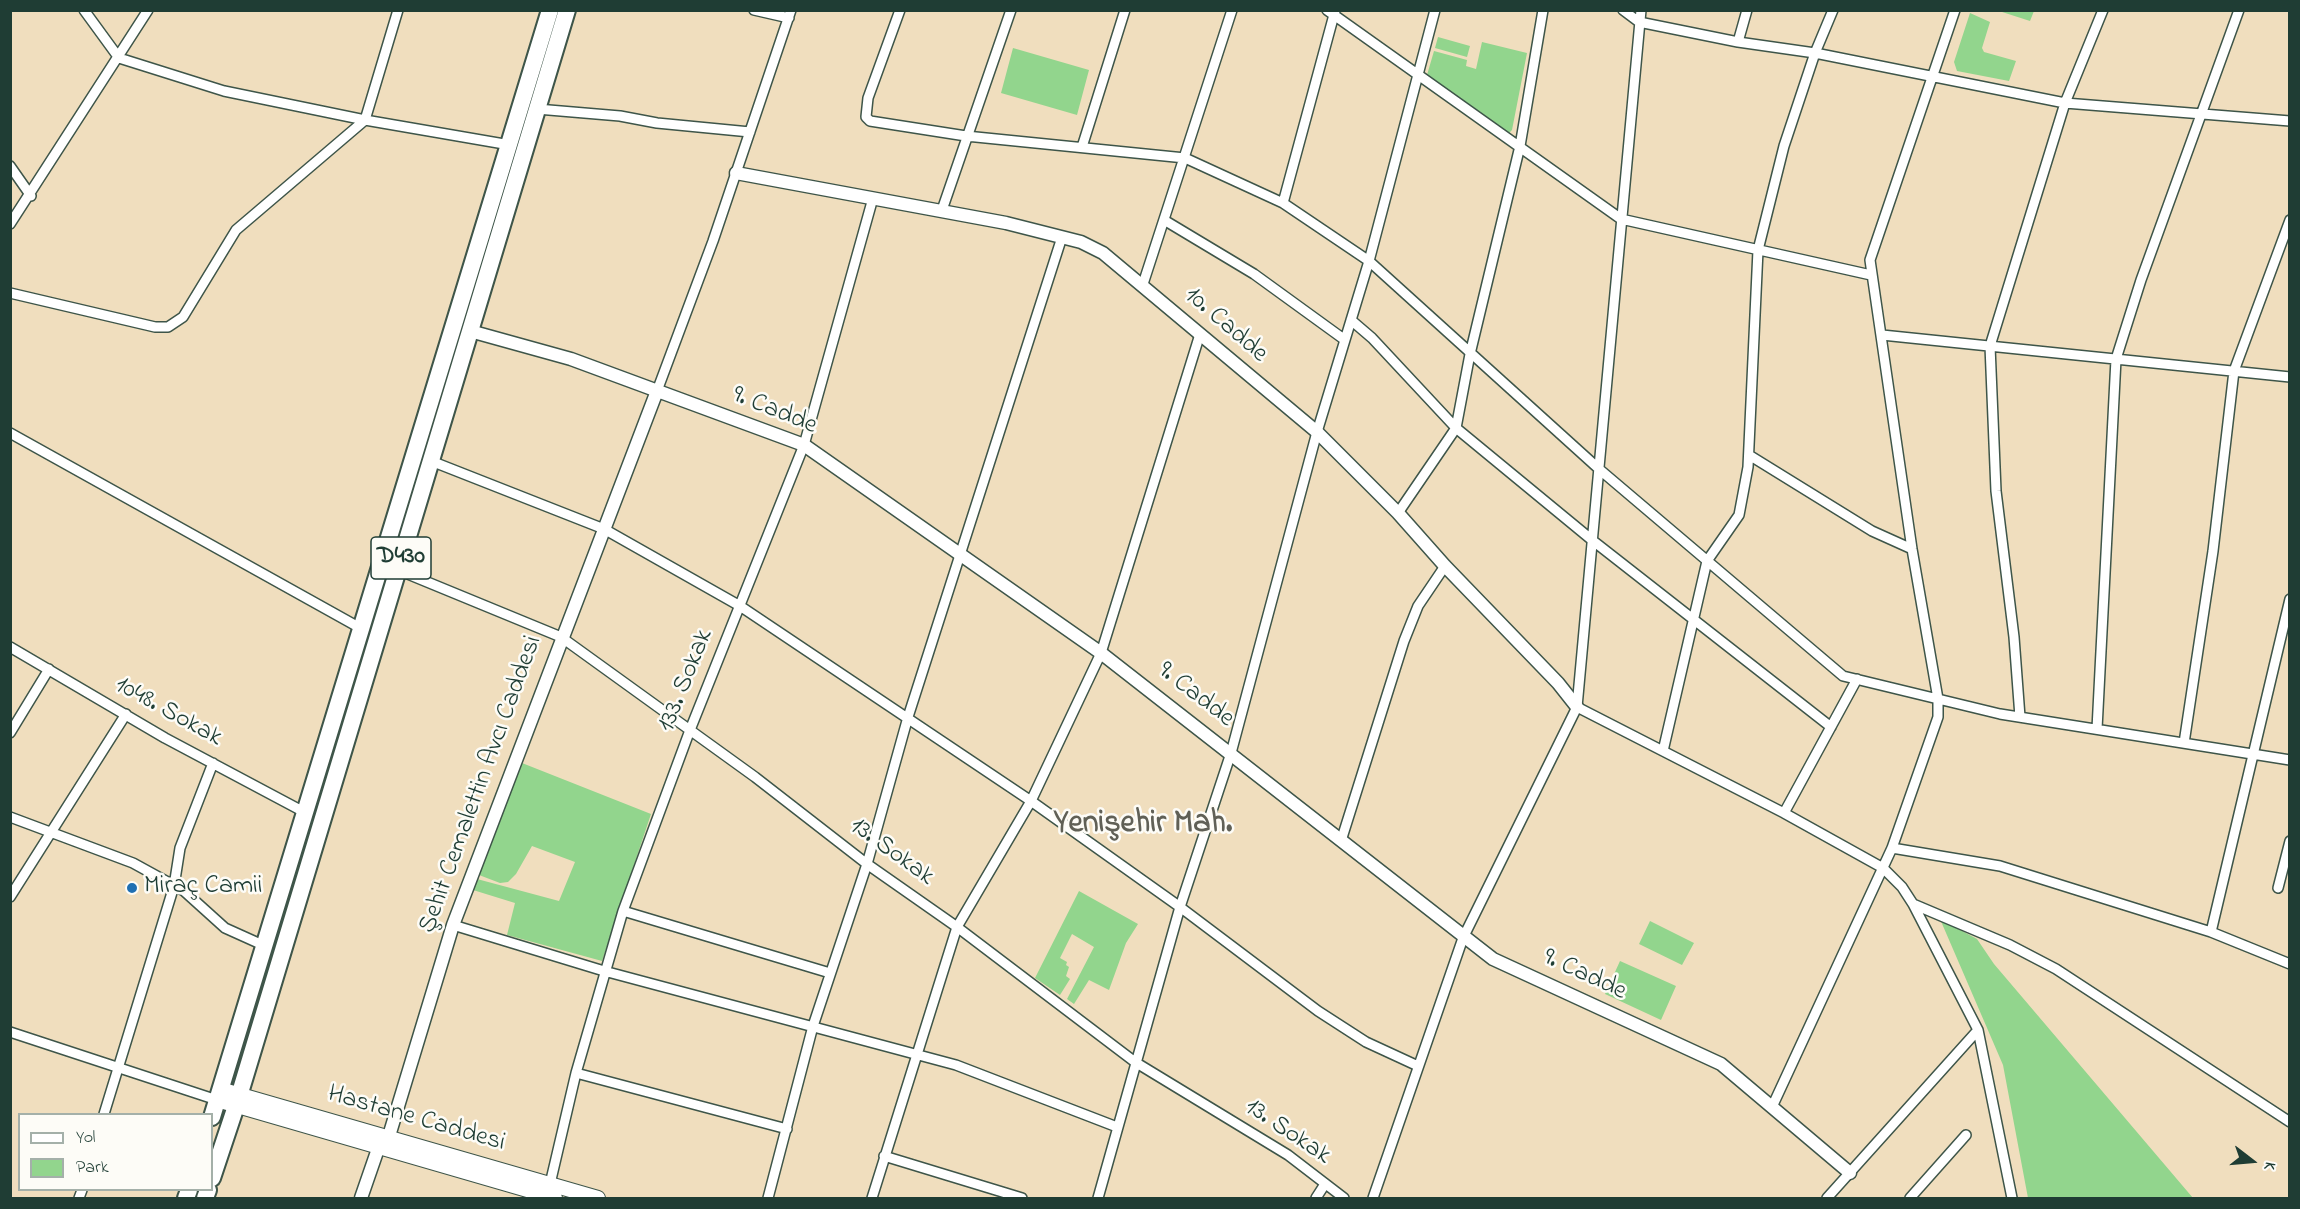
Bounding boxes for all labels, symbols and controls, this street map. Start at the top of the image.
street label: 10. Cadde [1177,281,1273,371]
street label: 9. Cadde [727,381,821,443]
road number: D430 [371,537,431,579]
street label: 133. Sokak [652,625,722,737]
street label: Şehit Cemalettin Avcı Caddesi [414,632,550,938]
street label: 9. Cadde [1150,656,1240,736]
street label: 1048. Sokak [109,671,227,755]
district label: Yenişehir Mah. [1054,807,1232,845]
street label: 13. Sokak [843,812,939,894]
place label: Miraç Camii [144,872,262,904]
marker: Miraç Camii [125,881,139,895]
street label: 9. Cadde [1537,943,1631,1009]
street label: Hastane Caddesi [324,1080,508,1160]
street label: 13. Sokak [1238,1093,1336,1173]
legend [18,1113,213,1191]
text: Yol [76,1125,96,1151]
north arrow [2222,1131,2282,1191]
text: Park [76,1155,109,1181]
text: K [2257,1159,2282,1173]

